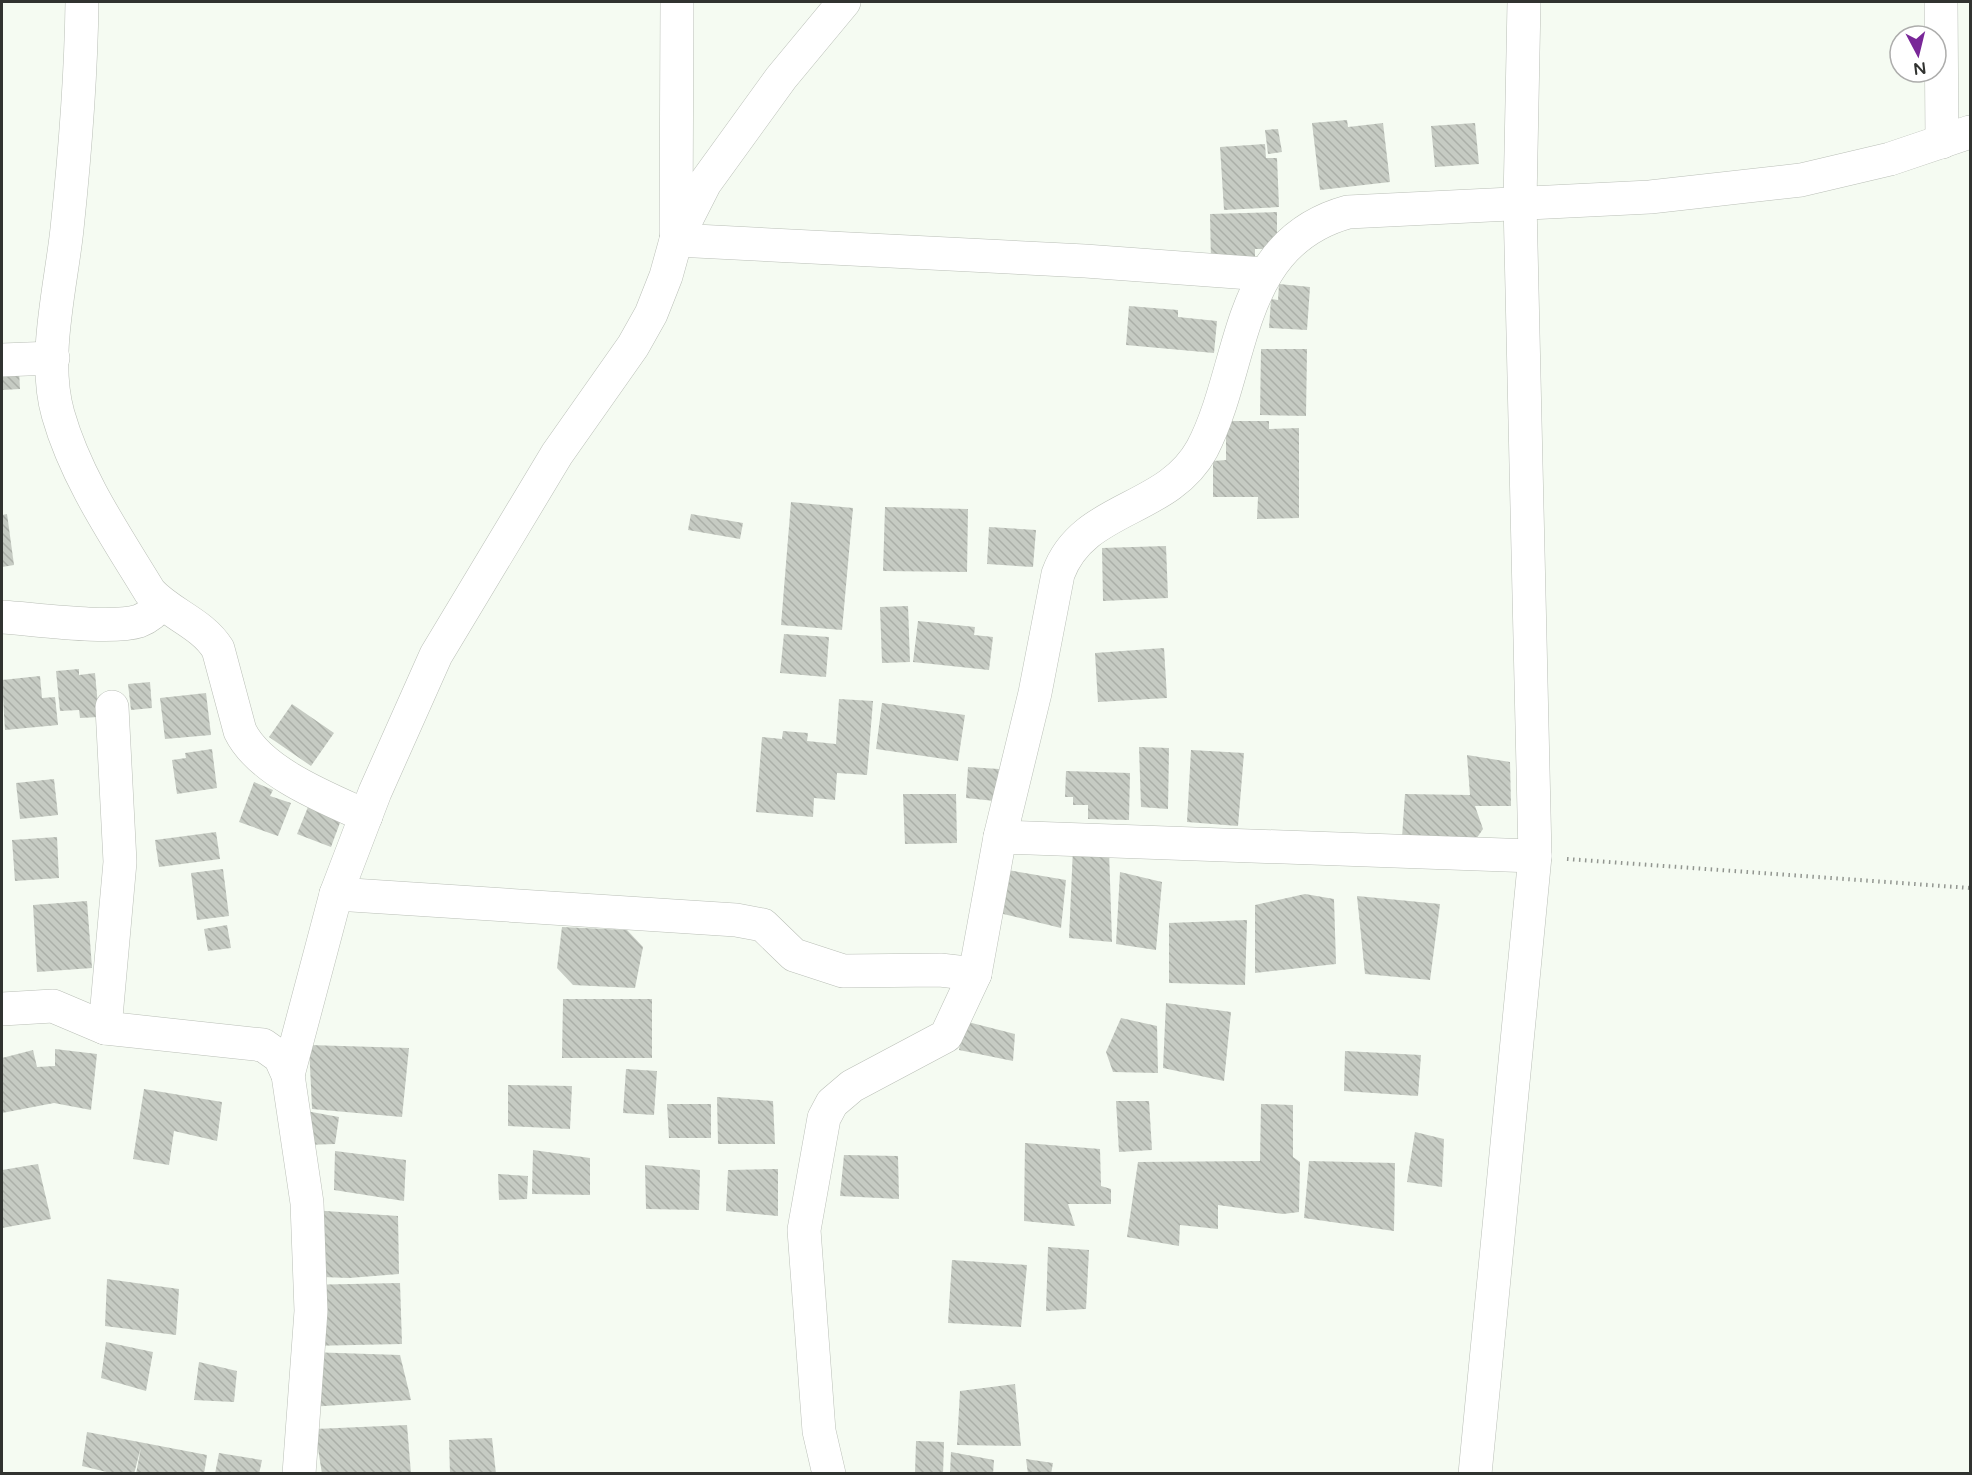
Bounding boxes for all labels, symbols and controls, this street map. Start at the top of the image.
north arrow [1888,24,1948,84]
text: N [1912,57,1927,79]

